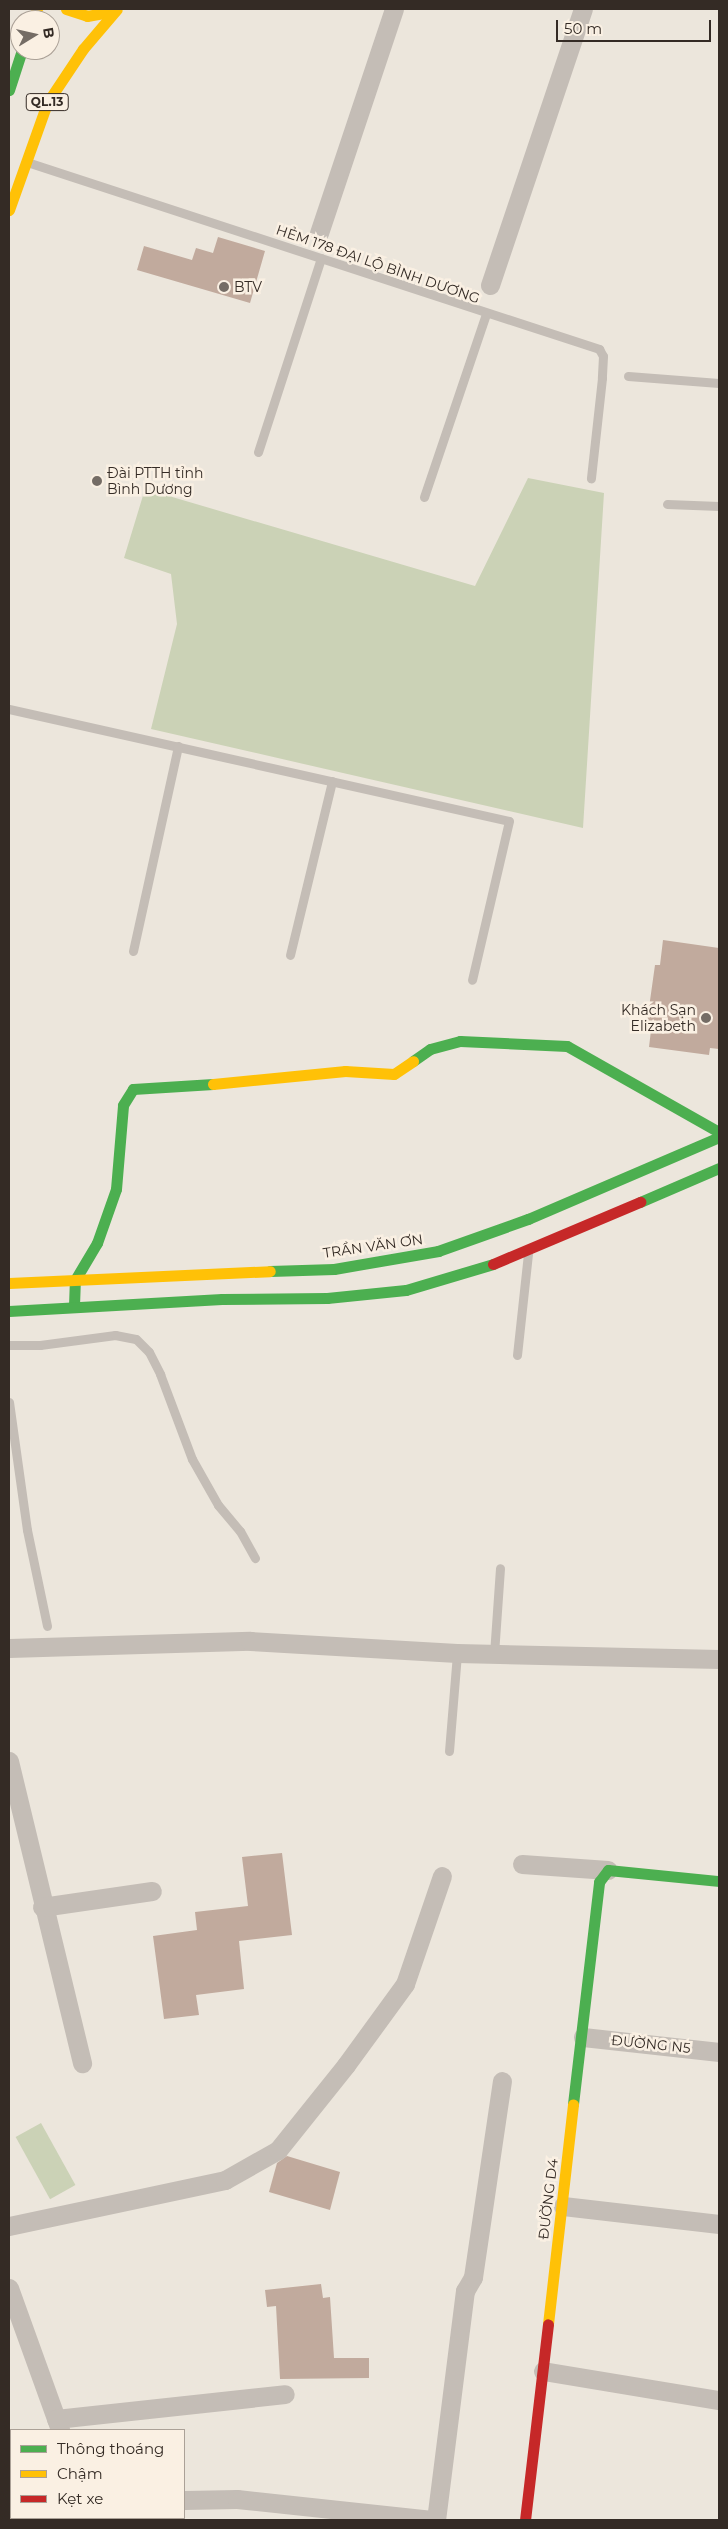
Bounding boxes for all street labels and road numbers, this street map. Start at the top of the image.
road number: QL.13 [26,92,68,111]
street label: HẺM 178 ĐẠI LỘ BÌNH DƯƠNG [274,221,482,307]
street label: TRẦN VĂN ƠN [322,1231,424,1261]
street label: ĐƯỜNG N5 [610,2031,692,2057]
street label: ĐƯỜNG D4 [535,2158,561,2240]

